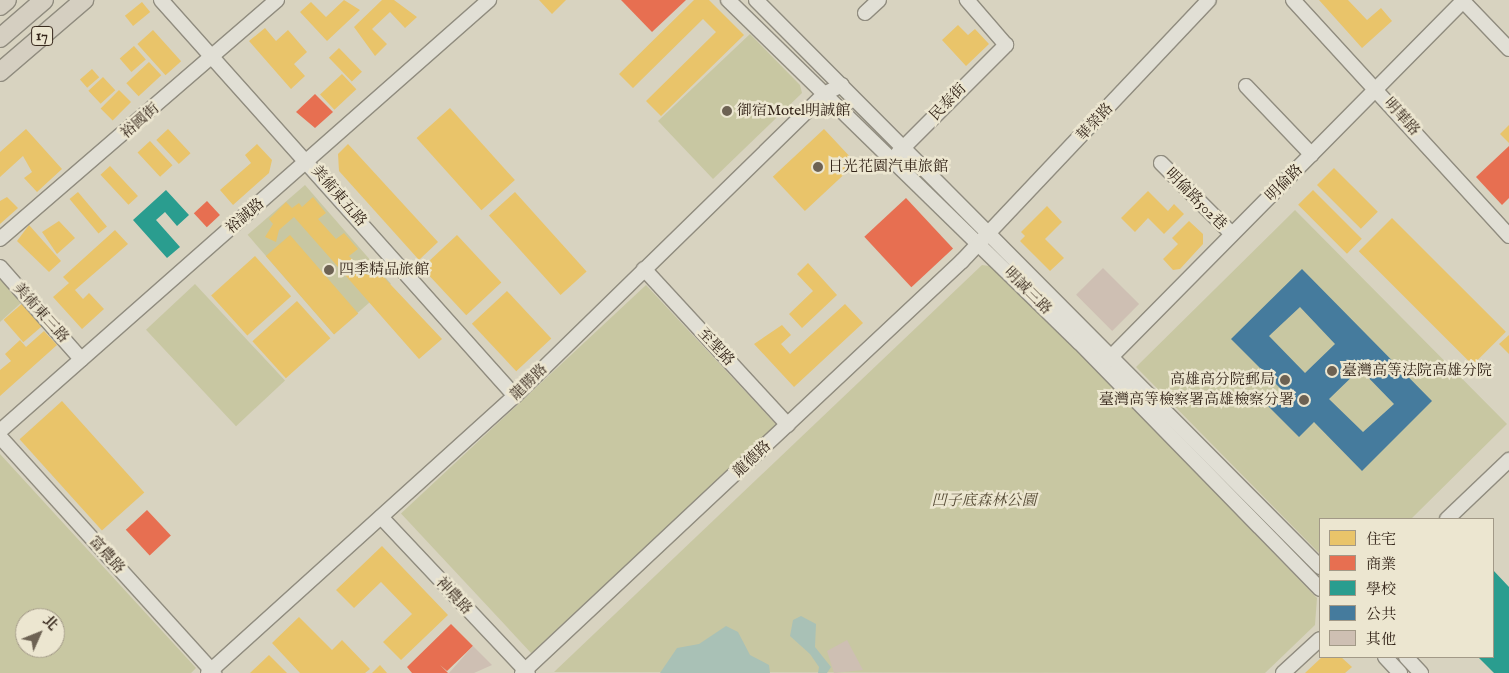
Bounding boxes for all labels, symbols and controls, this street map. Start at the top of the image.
road number: 17 [31,24,53,48]
street label: 民泰街 [926,80,970,124]
street label: 明華路 [1380,94,1424,140]
street label: 裕國街 [117,99,163,143]
street label: 華榮路 [1073,99,1117,145]
place label: 御宿Motel明誠館 [737,102,850,120]
marker: 御宿Motel明誠館 [721,105,733,117]
place label: 日光花園汽車旅館 [828,158,948,176]
marker: 日光花園汽車旅館 [812,161,824,173]
street label: 明倫路 [1262,161,1306,205]
street label: 美術東五路 [308,162,370,230]
street label: 明倫路502巷 [1161,164,1231,234]
street label: 裕誠路 [222,194,268,238]
place label: 四季精品旅館 [339,261,429,279]
street label: 明誠三路 [1000,263,1056,319]
marker: 四季精品旅館 [323,264,335,276]
street label: 美術東三路 [9,279,73,347]
street label: 至聖路 [694,324,738,370]
street label: 龍勝路 [507,360,551,404]
place label: 臺灣高等法院高雄分院 [1342,362,1492,380]
marker: 臺灣高等法院高雄分院 [1326,365,1338,377]
place label: 高雄高分院郵局 [1170,371,1275,389]
marker: 高雄高分院郵局 [1279,374,1291,386]
place label: 臺灣高等檢察署高雄檢察分署 [1099,391,1294,409]
marker: 臺灣高等檢察署高雄檢察分署 [1298,394,1310,406]
street label: 龍德路 [729,437,775,481]
park label: 凹子底森林公園 [932,492,1036,510]
legend [1319,518,1494,658]
text: 住宅 [1366,530,1396,549]
street label: 富農路 [85,532,129,578]
text: 商業 [1366,555,1396,574]
street label: 神農路 [432,573,476,619]
text: 學校 [1366,580,1396,599]
text: 公共 [1366,605,1396,624]
north arrow [15,608,65,658]
text: 北 [39,612,61,635]
text: 其他 [1366,630,1396,649]

